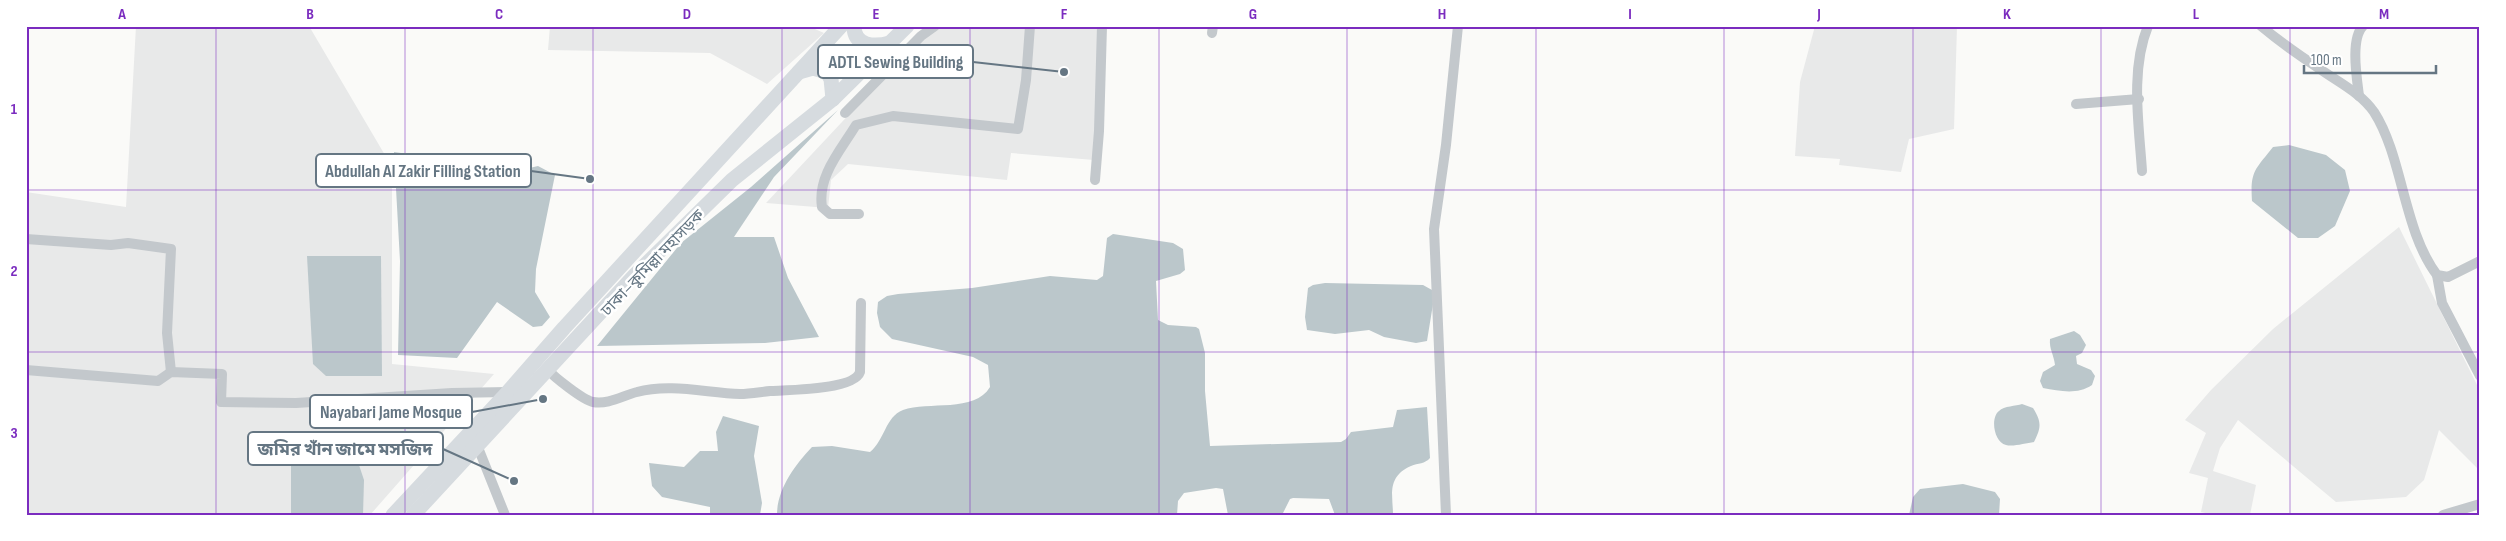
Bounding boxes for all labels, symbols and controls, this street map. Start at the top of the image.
text: A [117,5,126,24]
text: B [306,5,314,24]
text: C [495,5,503,24]
text: D [683,5,691,24]
text: E [873,5,880,24]
text: F [1061,5,1068,24]
text: G [1249,5,1257,24]
text: H [1438,5,1446,24]
text: I [1628,5,1632,24]
text: J [1816,5,1821,24]
text: K [2003,5,2011,24]
text: L [2193,5,2200,24]
text: M [2379,5,2389,24]
scale bar [2304,42,2436,74]
callout: ADTL Sewing Building [818,45,973,78]
text: 100 m [2311,51,2342,70]
text: ADTL Sewing Building [828,52,964,73]
text: 1 [11,100,18,119]
callout: Abdullah Al Zakir Filling Station [316,154,531,187]
text: Abdullah Al Zakir Filling Station [324,161,521,182]
street label: ঢাকা–কুমিল্লা মহাসড়ক [596,204,709,321]
text: 2 [10,262,18,281]
callout: Nayabari Jame Mosque [310,395,472,428]
text: Nayabari Jame Mosque [320,402,462,423]
text: 3 [10,424,18,443]
callout: জমির খাঁন জামে মসজিদ [248,432,443,465]
text: জমির খাঁন জামে মসজিদ [256,439,433,460]

